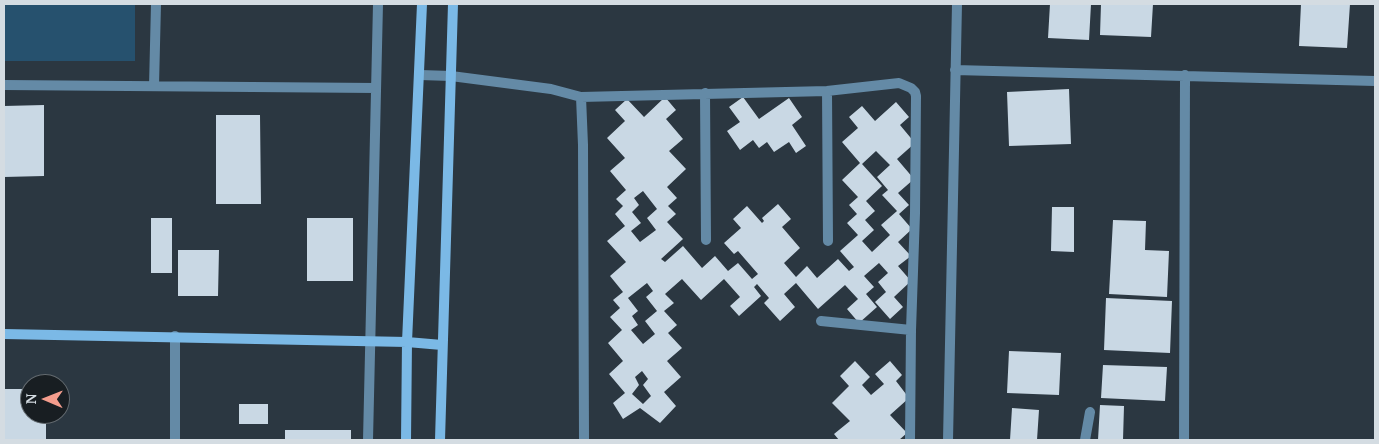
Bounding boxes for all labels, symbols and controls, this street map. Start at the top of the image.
north arrow [20,374,70,424]
text: N [21,393,40,404]

